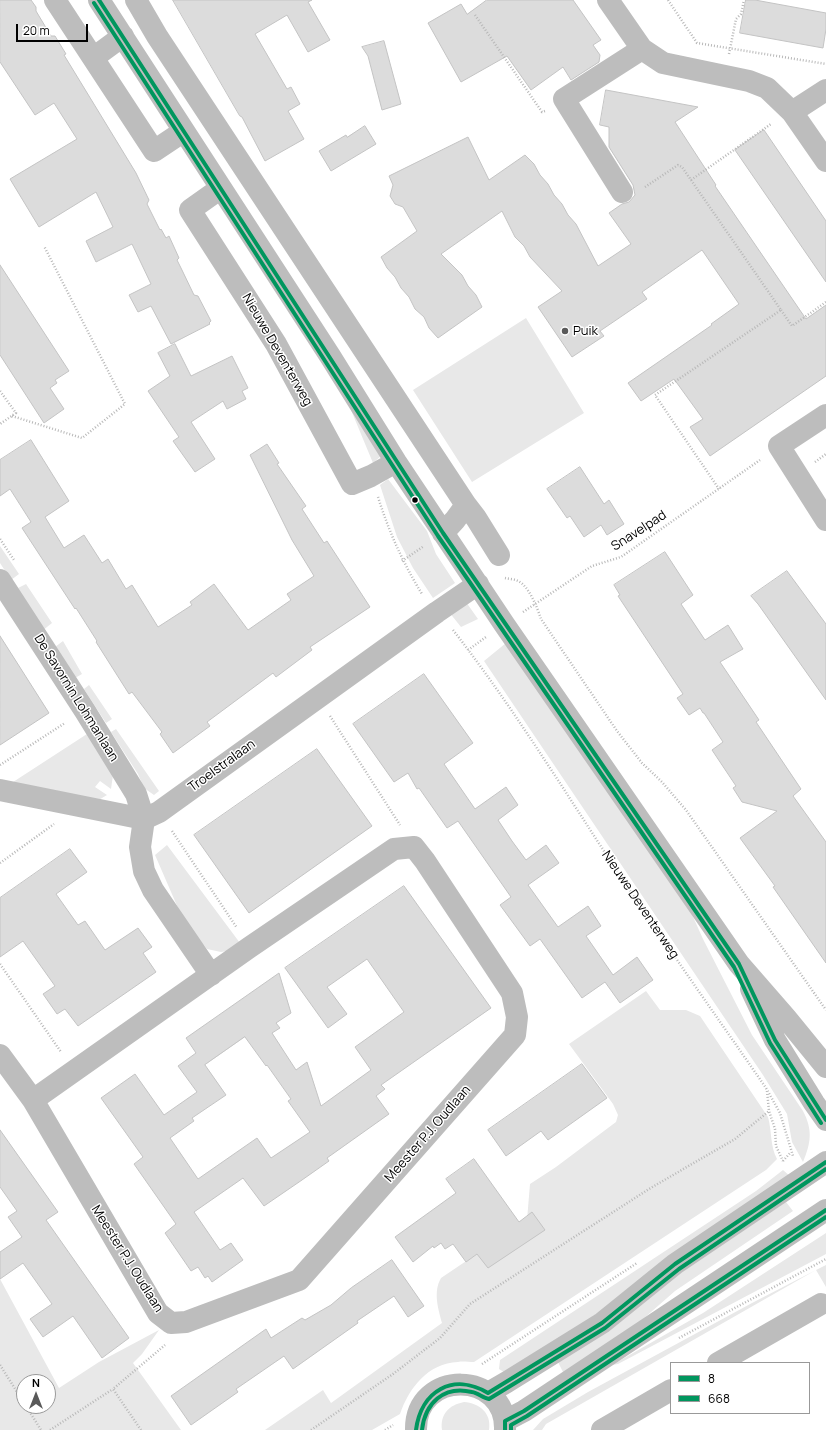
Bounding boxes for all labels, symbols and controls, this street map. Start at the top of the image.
scale bar [18,16,90,42]
text: 20 m [23,22,50,39]
street label: Nieuwe Deventerweg [239,291,315,409]
place label: Puik [573,323,598,339]
marker: Puik [560,326,570,336]
unlabelled marker [410,495,420,505]
street label: Snavelpad [609,507,669,555]
street label: De Savornin Lohmanlaan [30,632,122,764]
street label: Troelstralaan [186,737,258,795]
street label: Nieuwe Deventerweg [598,848,682,962]
street label: Meester P.J. Oudlaan [382,1082,474,1186]
street label: Meester P.J. Oudlaan [88,1203,166,1315]
legend [670,1362,810,1414]
text: 8 [708,1370,715,1387]
north arrow [16,1374,56,1414]
text: N [32,1375,40,1390]
text: 668 [708,1390,730,1407]

